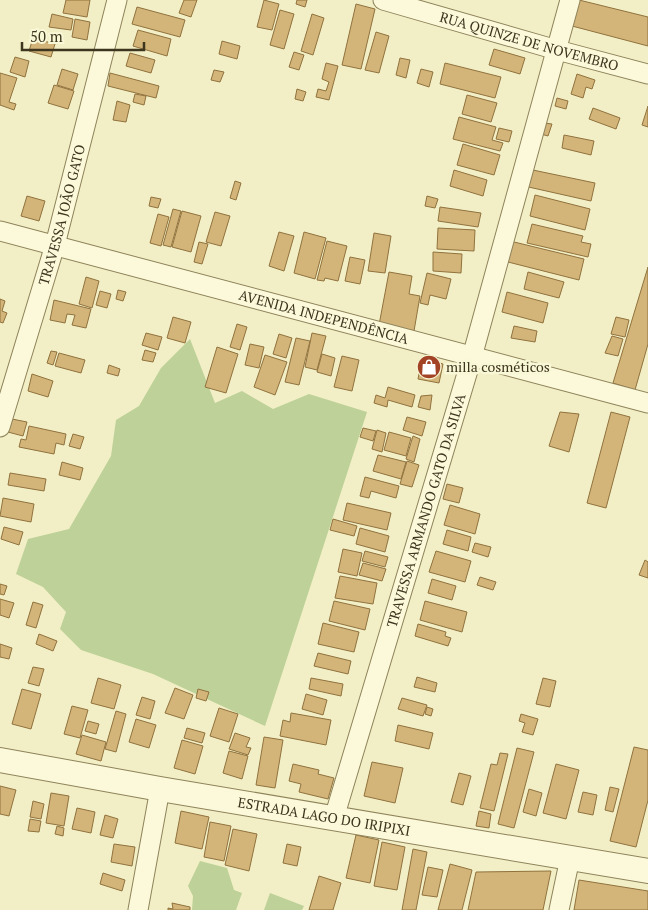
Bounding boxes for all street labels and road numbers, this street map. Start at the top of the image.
street label: RUA QUINZE DE NOVEMBRO [438,7,621,75]
street label: TRAVESSA JOÃO GATO [33,142,89,287]
street label: AVENIDA INDEPENDÊNCIA [237,285,411,348]
street label: TRAVESSA ARMANDO GATO DA SILVA [382,391,470,630]
street label: ESTRADA LAGO DO IRIPIXI [236,792,412,840]

